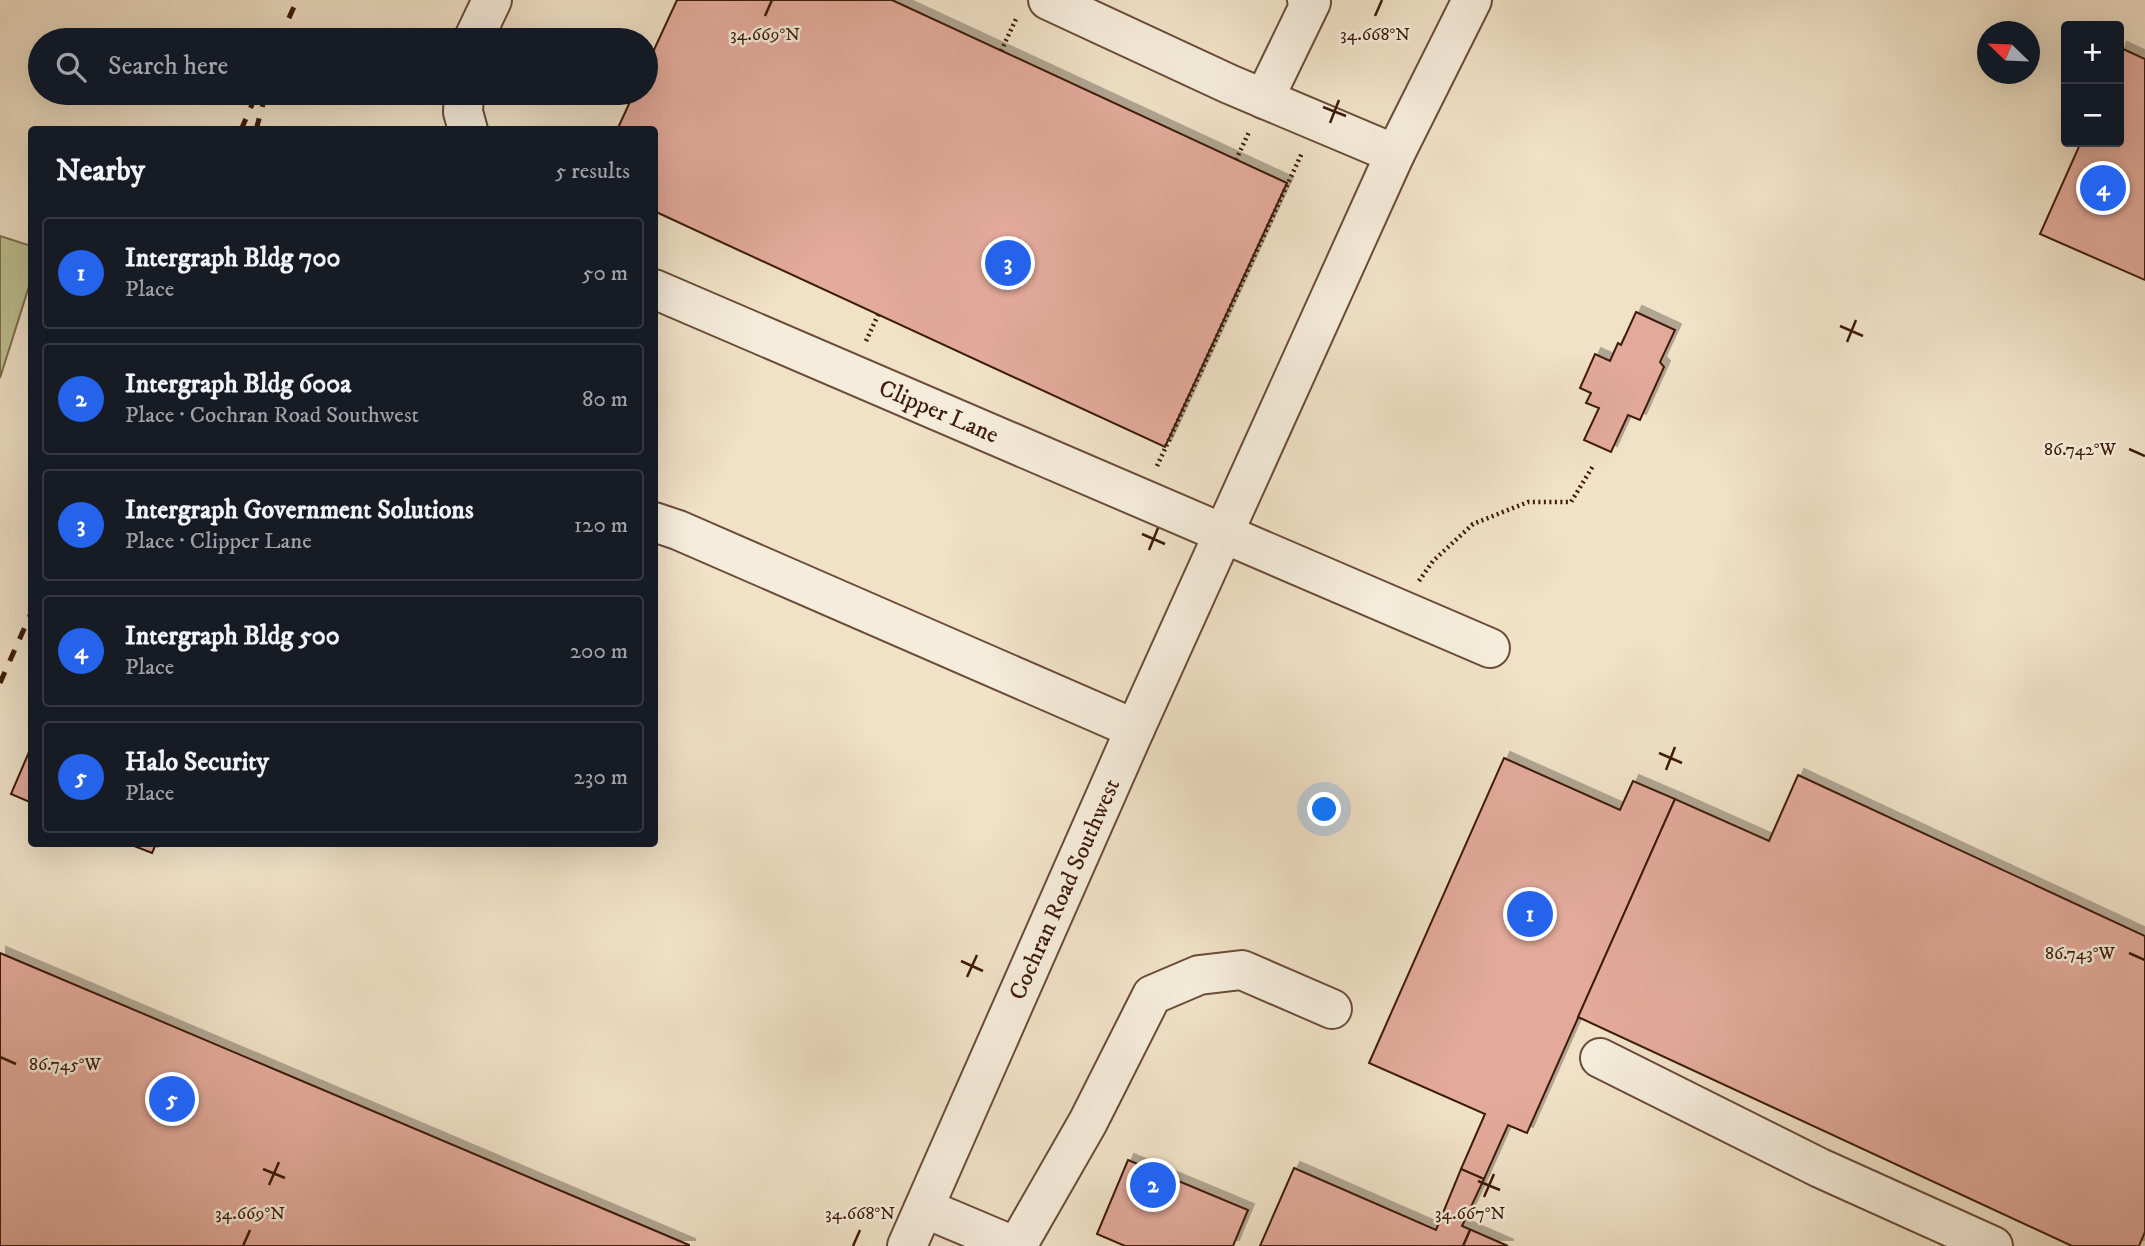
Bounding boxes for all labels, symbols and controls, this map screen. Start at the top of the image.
north arrow [1977,21,2040,84]
map controls [2061,21,2124,147]
button: + [2061,21,2124,84]
text: 34.669°N [730,24,800,46]
text: 34.668°N [1340,24,1410,46]
search box [28,28,658,105]
icon: search [52,48,90,86]
text: Search here [108,50,228,83]
button: − [2061,84,2124,147]
text: Nearby [56,153,145,190]
text: 5 results [555,157,630,186]
pin: 4 [2080,162,2126,214]
pin: 3 [985,237,1031,289]
text: Intergraph Bldg 700 [125,242,340,275]
text: 1 [77,259,85,288]
text: 50 m [582,259,628,288]
text: Place [125,275,174,304]
text: Intergraph Bldg 600a [125,368,351,401]
street label: Clipper Lane [874,373,1003,451]
text: 2 [75,385,87,414]
text: 80 m [582,385,628,414]
text: Place · Cochran Road Southwest [125,401,419,430]
text: 86.742°W [2044,439,2117,461]
text: Intergraph Government Solutions [125,494,474,527]
text: 3 [77,511,85,540]
text: 120 m [574,511,628,540]
text: Place · Clipper Lane [125,527,312,556]
text: Intergraph Bldg 500 [125,620,340,653]
text: 4 [74,637,88,666]
text: 200 m [570,637,628,666]
text: Place [125,653,174,682]
text: Halo Security [125,746,269,779]
text: 5 [75,763,87,792]
text: 230 m [574,763,628,792]
street label: Cochran Road Southwest [1003,774,1127,1005]
text: Place [125,779,174,808]
your location [1307,792,1341,826]
pin: 1 [1507,888,1553,940]
text: 86.743°W [2045,943,2116,965]
text: 86.745°W [29,1054,102,1076]
pin: 5 [149,1073,195,1125]
pin: 2 [1130,1159,1176,1211]
text: 34.669°N [215,1203,285,1225]
text: 34.668°N [825,1203,895,1225]
text: 34.667°N [1435,1203,1505,1225]

